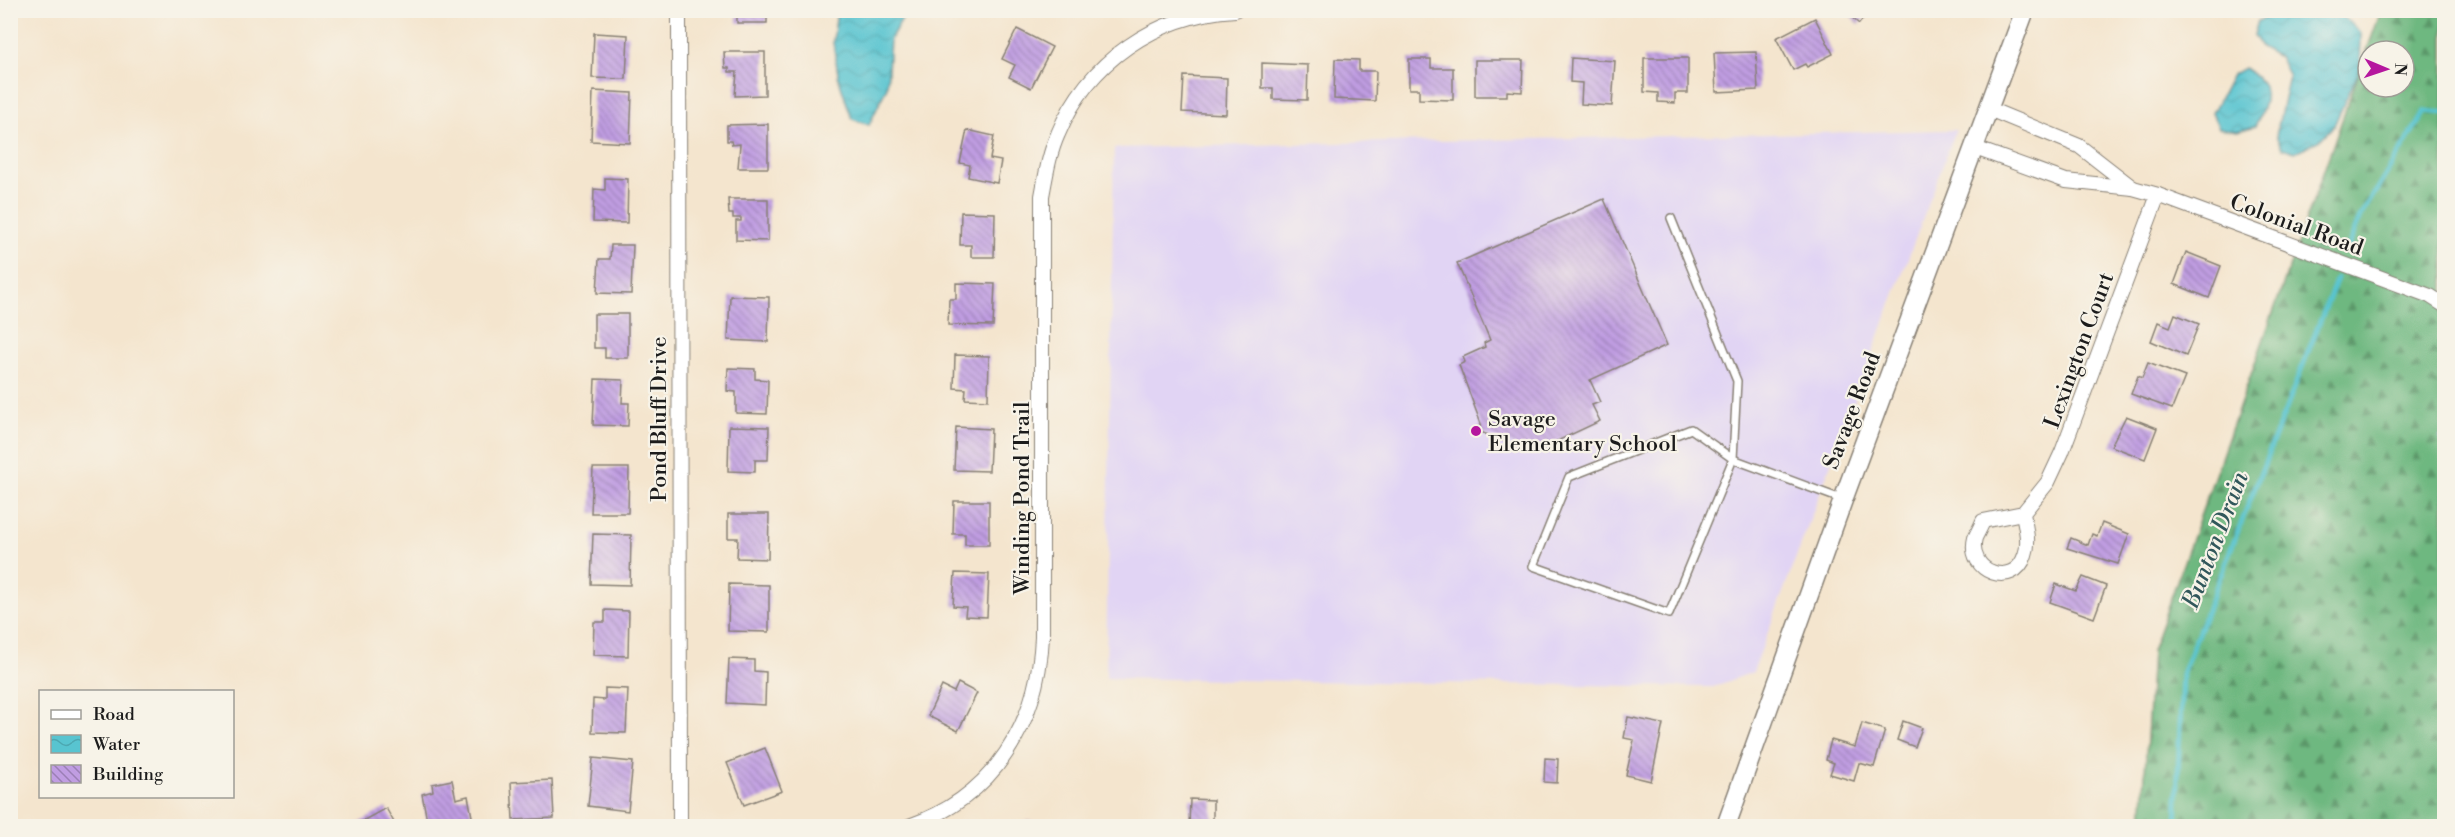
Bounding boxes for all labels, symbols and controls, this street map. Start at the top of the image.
north arrow [2356,39,2416,99]
text: N [2390,63,2410,77]
street label: Colonial Road [2226,189,2367,262]
street label: Lexington Court [2039,269,2120,432]
street label: Pond Bluff Drive [646,336,673,502]
street label: Savage Road [1818,348,1887,473]
street label: Winding Pond Trail [1009,401,1036,596]
place label: Savage Elementary School [1488,406,1678,458]
marker: Savage Elementary School [1469,424,1483,438]
water label: Bunton Drain [2176,467,2256,614]
legend [39,690,234,798]
text: Road [93,703,136,726]
text: Water [92,733,141,756]
text: Building [92,763,164,786]

